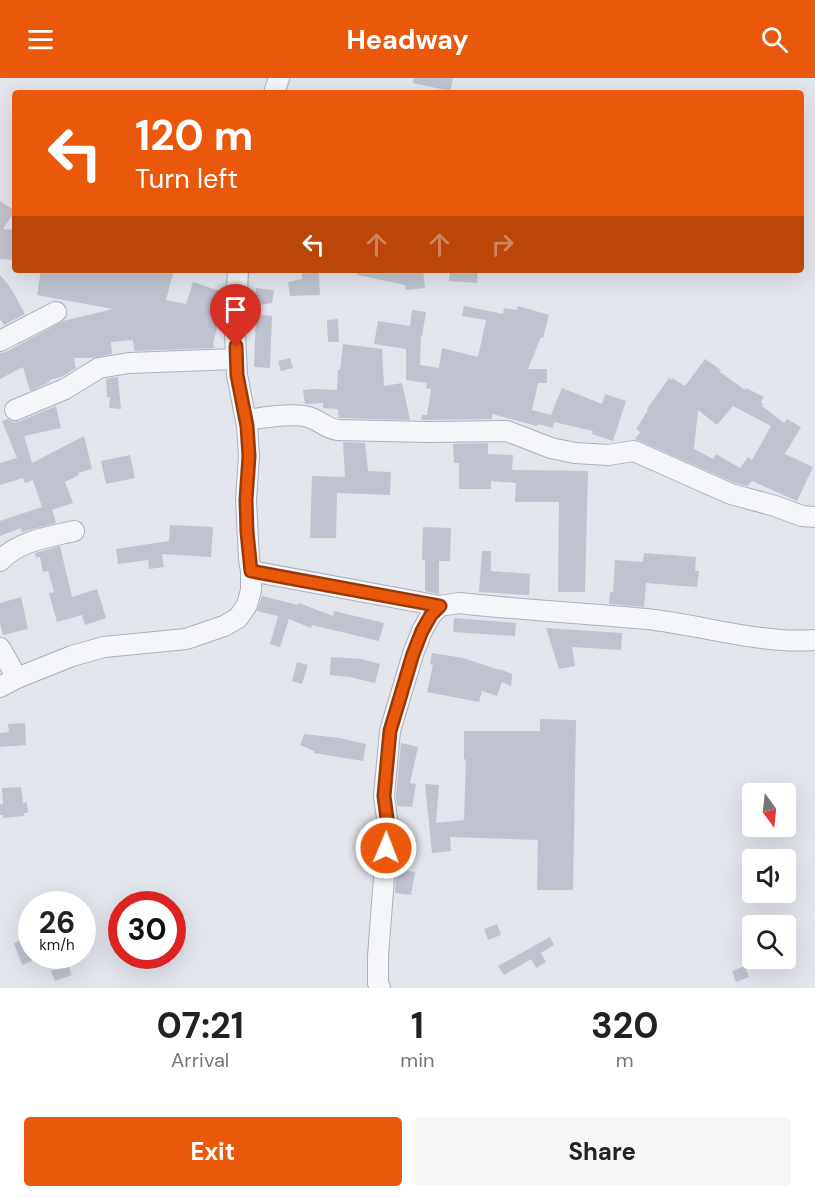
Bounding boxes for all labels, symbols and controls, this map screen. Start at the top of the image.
text: Headway [346,22,469,57]
icon: menu [24,23,57,56]
icon: search [758,23,791,56]
text: 120 m [135,108,253,163]
icon: left [36,114,114,192]
text: Turn left [135,161,238,196]
icon: left [297,228,330,261]
icon: ahead [360,228,393,261]
icon: ahead [423,228,456,261]
icon: right [486,228,519,261]
pin [210,284,261,346]
icon: arrive [219,293,252,326]
north arrow [742,783,796,837]
map controls [742,783,796,969]
position arrow [354,816,418,880]
button: sound [742,849,796,903]
speed limit sign: 30 [108,891,186,969]
text: 26 [39,903,75,942]
button: search [742,915,796,969]
text: km/h [39,935,75,955]
text: 07:21 [156,1002,244,1049]
text: 1 [411,1002,424,1049]
text: 320 [591,1002,659,1049]
text: Arrival [171,1047,229,1073]
text: min [400,1047,434,1073]
text: m [616,1047,634,1073]
button: Exit [24,1117,402,1186]
button: Share [414,1117,791,1186]

